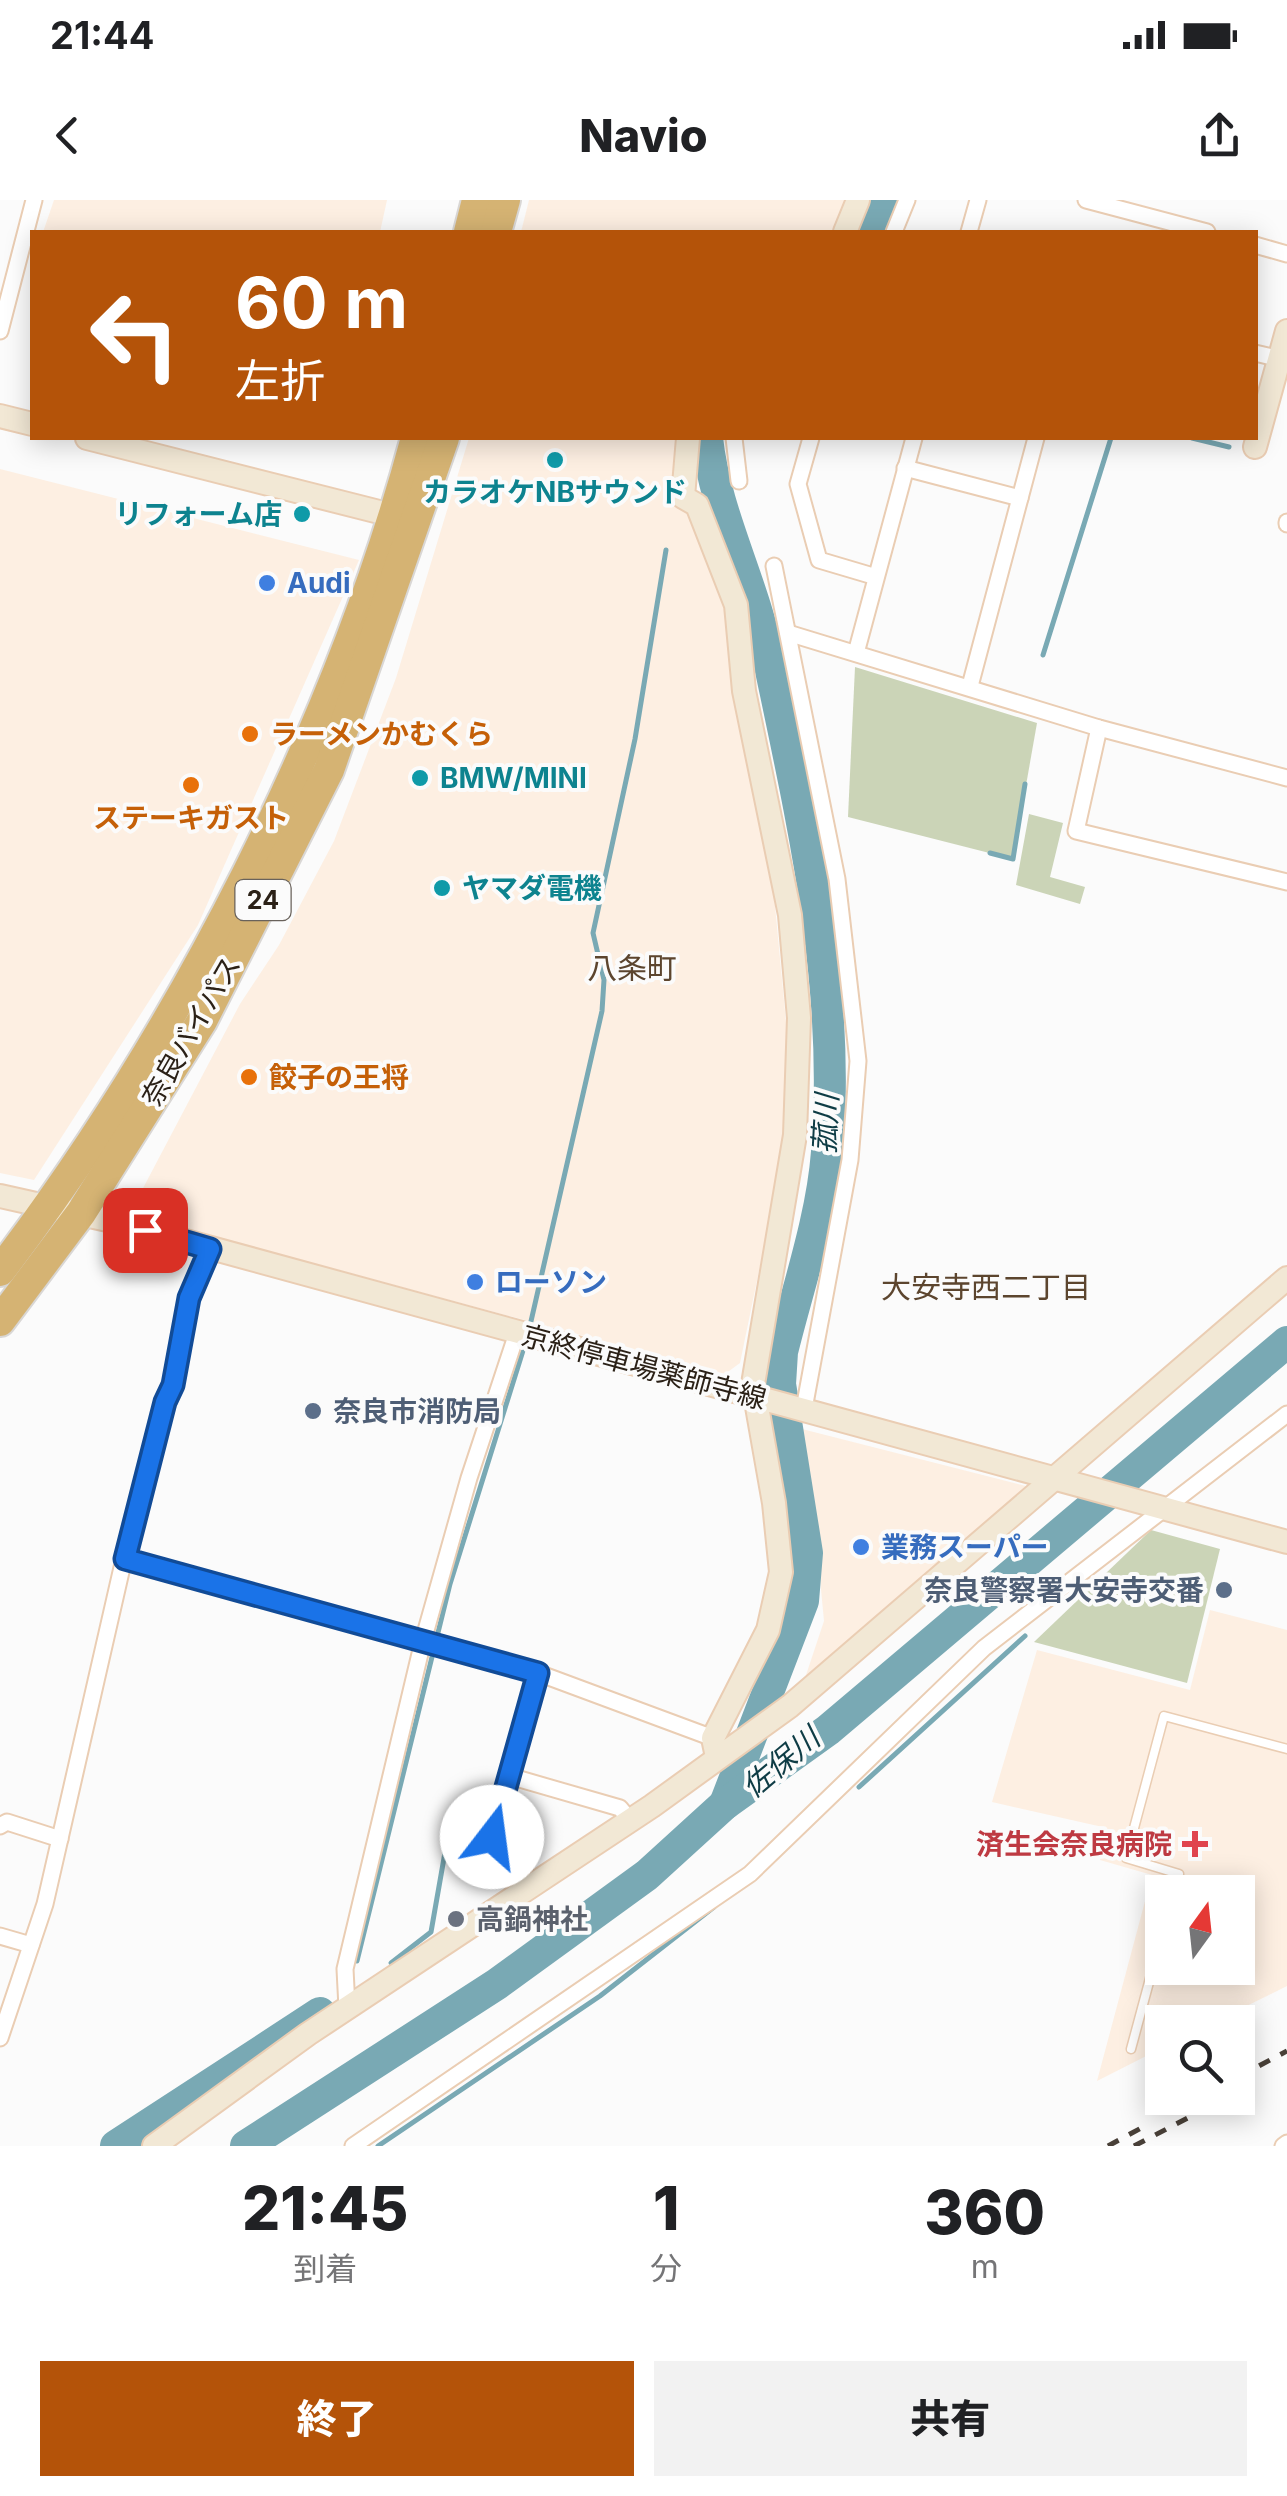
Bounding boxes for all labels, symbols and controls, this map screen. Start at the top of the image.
text: 21:44 [50,12,154,58]
icon: back [40,108,95,163]
text: Navio [579,108,708,163]
icon: share [1192,108,1247,163]
text: 60 m [235,260,408,345]
icon: left [70,270,200,400]
text: 左折 [235,353,325,408]
marker: カラオケNBサウンド [544,449,566,471]
place label: カラオケNBサウンド [423,475,687,509]
place label: リフォーム店 [115,497,282,531]
marker: リフォーム店 [291,503,313,525]
place label: Audi [287,566,351,600]
marker: Audi [256,572,278,594]
place label: ラーメンかむくら [270,717,493,751]
marker: ラーメンかむくら [239,723,261,745]
place label: BMW/MINI [440,761,587,795]
marker: BMW/MINI [409,767,431,789]
marker: ステーキガスト [180,774,202,796]
place label: ステーキガスト [93,801,289,835]
place label: ヤマダ電機 [462,871,602,905]
marker: ヤマダ電機 [431,877,453,899]
road number: 24 [236,880,290,920]
street label: 奈良バイパス [134,950,248,1112]
district label: 八条町 [587,950,677,986]
place label: 餃子の王将 [269,1060,409,1094]
marker: 餃子の王将 [238,1066,260,1088]
water label: 菰川 [805,1090,845,1155]
pin [103,1188,188,1273]
icon: arrive [118,1203,173,1258]
place label: ローソン [495,1265,607,1299]
district label: 大安寺西二丁目 [881,1269,1091,1305]
marker: ローソン [464,1271,486,1293]
street label: 京終停車場薬師寺線 [518,1318,770,1416]
place label: 奈良市消防局 [333,1394,501,1428]
marker: 奈良市消防局 [302,1400,324,1422]
place label: 業務スーパー [881,1530,1049,1564]
marker: 業務スーパー [850,1536,872,1558]
place label: 奈良警察署大安寺交番 [924,1573,1204,1607]
marker: 奈良警察署大安寺交番 [1213,1579,1235,1601]
water label: 佐保川 [734,1718,829,1805]
position arrow [440,1785,544,1889]
place label: 済生会奈良病院 [976,1827,1172,1861]
marker: 済生会奈良病院 [1182,1831,1208,1857]
north arrow [1145,1875,1255,1985]
map controls [1145,1875,1255,2115]
place label: 高鍋神社 [476,1902,588,1936]
marker: 高鍋神社 [445,1908,467,1930]
button: search [1145,2005,1255,2115]
text: 21:45 [242,2172,408,2244]
text: 1 [653,2172,680,2244]
text: 360 [924,2176,1045,2248]
text: m [971,2247,999,2286]
text: 到着 [293,2249,357,2288]
text: 分 [650,2249,682,2288]
button: 終了 [40,2361,634,2476]
button: 共有 [654,2361,1247,2476]

